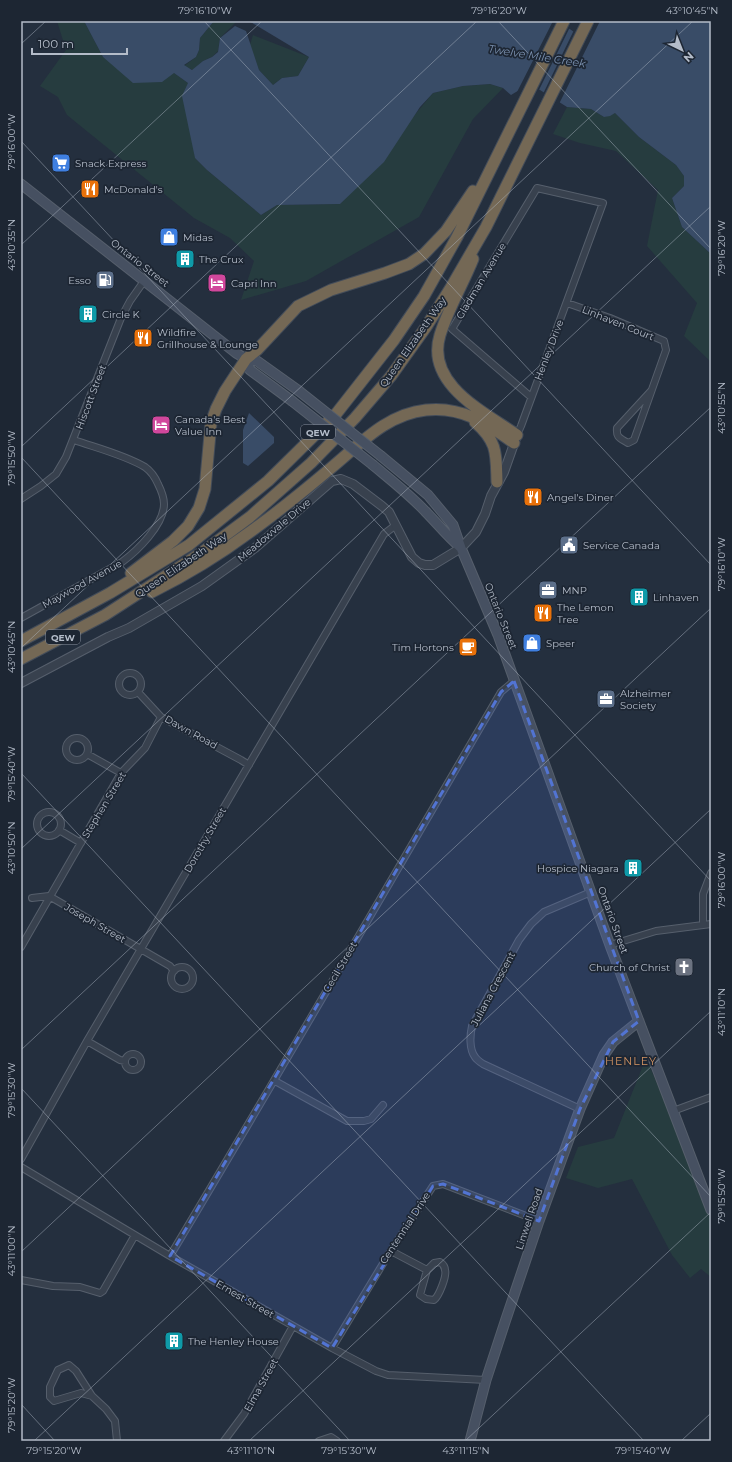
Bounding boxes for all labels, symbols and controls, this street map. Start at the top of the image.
text: 79°16'10"W [178,4,232,17]
text: 79°16'20"W [471,4,527,17]
text: 43°10'45"N [666,4,718,17]
scale bar [32,30,127,56]
north arrow [662,30,702,70]
text: 100 m [38,36,74,51]
water label: Twelve Mile Creek [487,41,587,71]
text: N [681,49,697,65]
text: 79°16'00"W [5,114,18,170]
supermarket icon: Snack Express [50,152,72,174]
place label: Snack Express [75,157,146,170]
restaurant icon: McDonald's [79,178,101,200]
place label: McDonald's [104,183,163,196]
text: 43°10'35"N [5,219,18,271]
text: 79°16'20"W [715,220,728,276]
shop icon: Midas [158,226,180,248]
place label: Midas [183,231,213,244]
street label: Ontario Street [108,236,172,290]
street label: Gladman Avenue [453,240,509,322]
building icon: The Crux [174,248,196,270]
place label: The Crux [199,253,244,266]
fuel station icon: Esso [94,269,116,291]
hotel icon: Capri Inn [206,272,228,294]
place label: Esso [68,274,91,287]
place label: Capri Inn [231,277,276,290]
street label: Queen Elizabeth Way [377,294,450,390]
building icon: Circle K [77,303,99,325]
street label: Linhaven Court [580,303,656,343]
place label: Circle K [102,308,141,321]
street label: Henley Drive [531,318,567,382]
place label: Wildfire Grillhouse & Lounge [157,326,258,351]
restaurant icon: Wildfire Grillhouse & Lounge [132,327,154,349]
street label: Hiscott Street [73,363,109,431]
text: 43°10'55"N [715,382,728,434]
place label: Canada's Best Value Inn [175,413,245,438]
hotel icon: Canada's Best Value Inn [150,414,172,436]
road number: QEW [301,425,335,439]
text: 79°15'50"W [5,430,18,486]
restaurant icon: Angel's Diner [522,486,544,508]
place label: Angel's Diner [547,491,614,504]
street label: Meadowvale Drive [235,496,313,564]
street label: Queen Elizabeth Way [133,529,230,600]
public building icon: Service Canada [558,534,580,556]
text: 79°16'10"W [715,537,728,591]
place label: Service Canada [583,539,660,552]
street label: Maywood Avenue [40,557,124,611]
office icon: MNP [537,579,559,601]
street label: Ontario Street [482,581,520,651]
place label: MNP [562,584,587,597]
building icon: Linhaven [628,586,650,608]
place label: Linhaven [653,591,699,604]
place label: The Lemon Tree [557,601,614,626]
restaurant icon: The Lemon Tree [532,602,554,624]
text: 43°10'45"N [5,621,18,673]
road number: QEW [46,630,80,644]
shop icon: Speer [521,632,543,654]
cafe icon: Tim Hortons [457,636,479,658]
place label: Speer [546,637,575,650]
place label: Tim Hortons [392,641,454,654]
place label: Alzheimer Society [620,687,671,712]
office icon: Alzheimer Society [595,688,617,710]
street label: Dawn Road [162,712,220,752]
text: 79°15'40"W [5,746,18,802]
street label: Stephen Street [79,769,129,841]
street label: Dorothy Street [181,805,229,875]
text: 43°10'50"N [5,821,18,875]
text: 79°16'00"W [715,852,728,908]
building icon: Hospice Niagara [622,857,644,879]
place label: Hospice Niagara [537,862,619,875]
street label: Ontario Street [595,885,631,955]
street label: Joseph Street [61,900,128,946]
street label: Cecil Street [320,939,360,995]
street label: Juliana Crescent [467,949,518,1029]
church icon: Church of Christ [673,956,695,978]
place label: Church of Christ [589,961,670,974]
text: 43°11'10"N [715,988,728,1036]
district label: HENLEY [605,1054,657,1068]
text: 79°15'30"W [5,1062,18,1118]
text: 79°15'50"W [715,1168,728,1224]
street label: Linwell Road [512,1187,546,1251]
street label: Centennial Drive [377,1190,433,1266]
text: 43°11'00"N [5,1225,18,1277]
street label: Ernest Street [214,1277,276,1321]
building icon: The Henley House [163,1330,185,1352]
place label: The Henley House [188,1335,279,1348]
street label: Elma Street [241,1356,281,1414]
text: 79°15'20"W [5,1377,18,1433]
text: 79°15'20"W [26,1444,82,1457]
text: 43°11'10"N [227,1444,275,1457]
text: 79°15'30"W [321,1444,377,1457]
text: 43°11'15"N [442,1444,490,1457]
text: 79°15'40"W [615,1444,671,1457]

